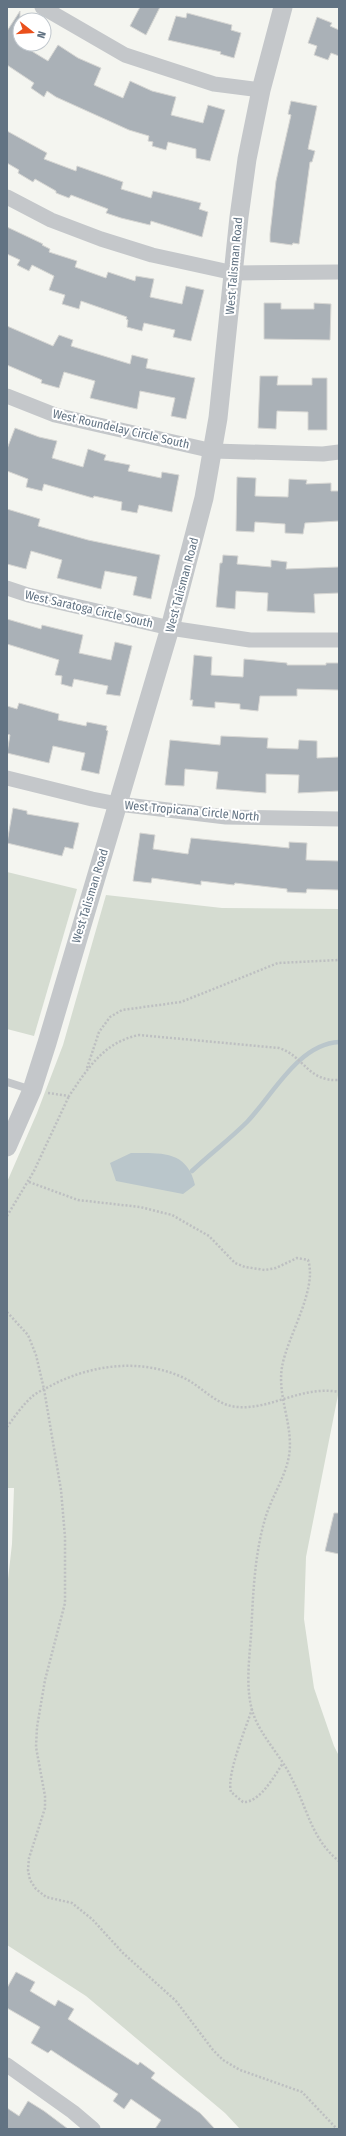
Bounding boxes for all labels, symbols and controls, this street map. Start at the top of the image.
north arrow [12,12,52,52]
text: N [34,30,48,40]
street label: West Talisman Road [223,217,245,315]
street label: West Roundelay Circle South [51,406,191,452]
street label: West Talisman Road [163,536,201,634]
street label: West Saratoga Circle South [24,587,154,631]
street label: West Tropicana Circle North [124,798,260,824]
street label: West Talisman Road [69,847,111,945]

